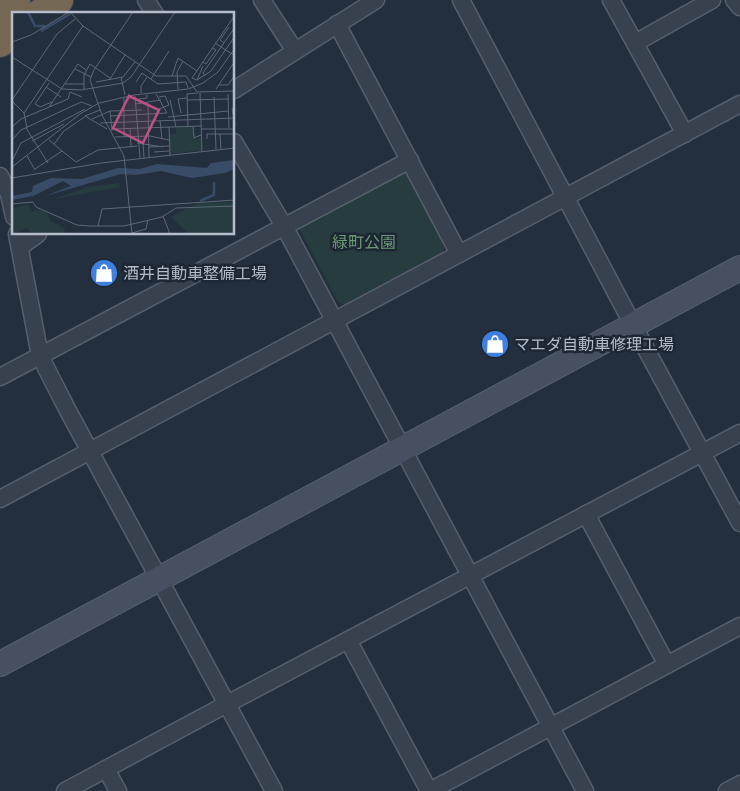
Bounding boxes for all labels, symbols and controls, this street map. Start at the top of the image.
inset map [12,12,235,235]
park label: 緑町公園 [332,233,396,252]
shop icon: 酒井自動車整備工場 [89,258,119,288]
place label: 酒井自動車整備工場 [123,264,267,283]
shop icon: マエダ自動車修理工場 [480,329,510,359]
place label: マエダ自動車修理工場 [514,335,674,354]

